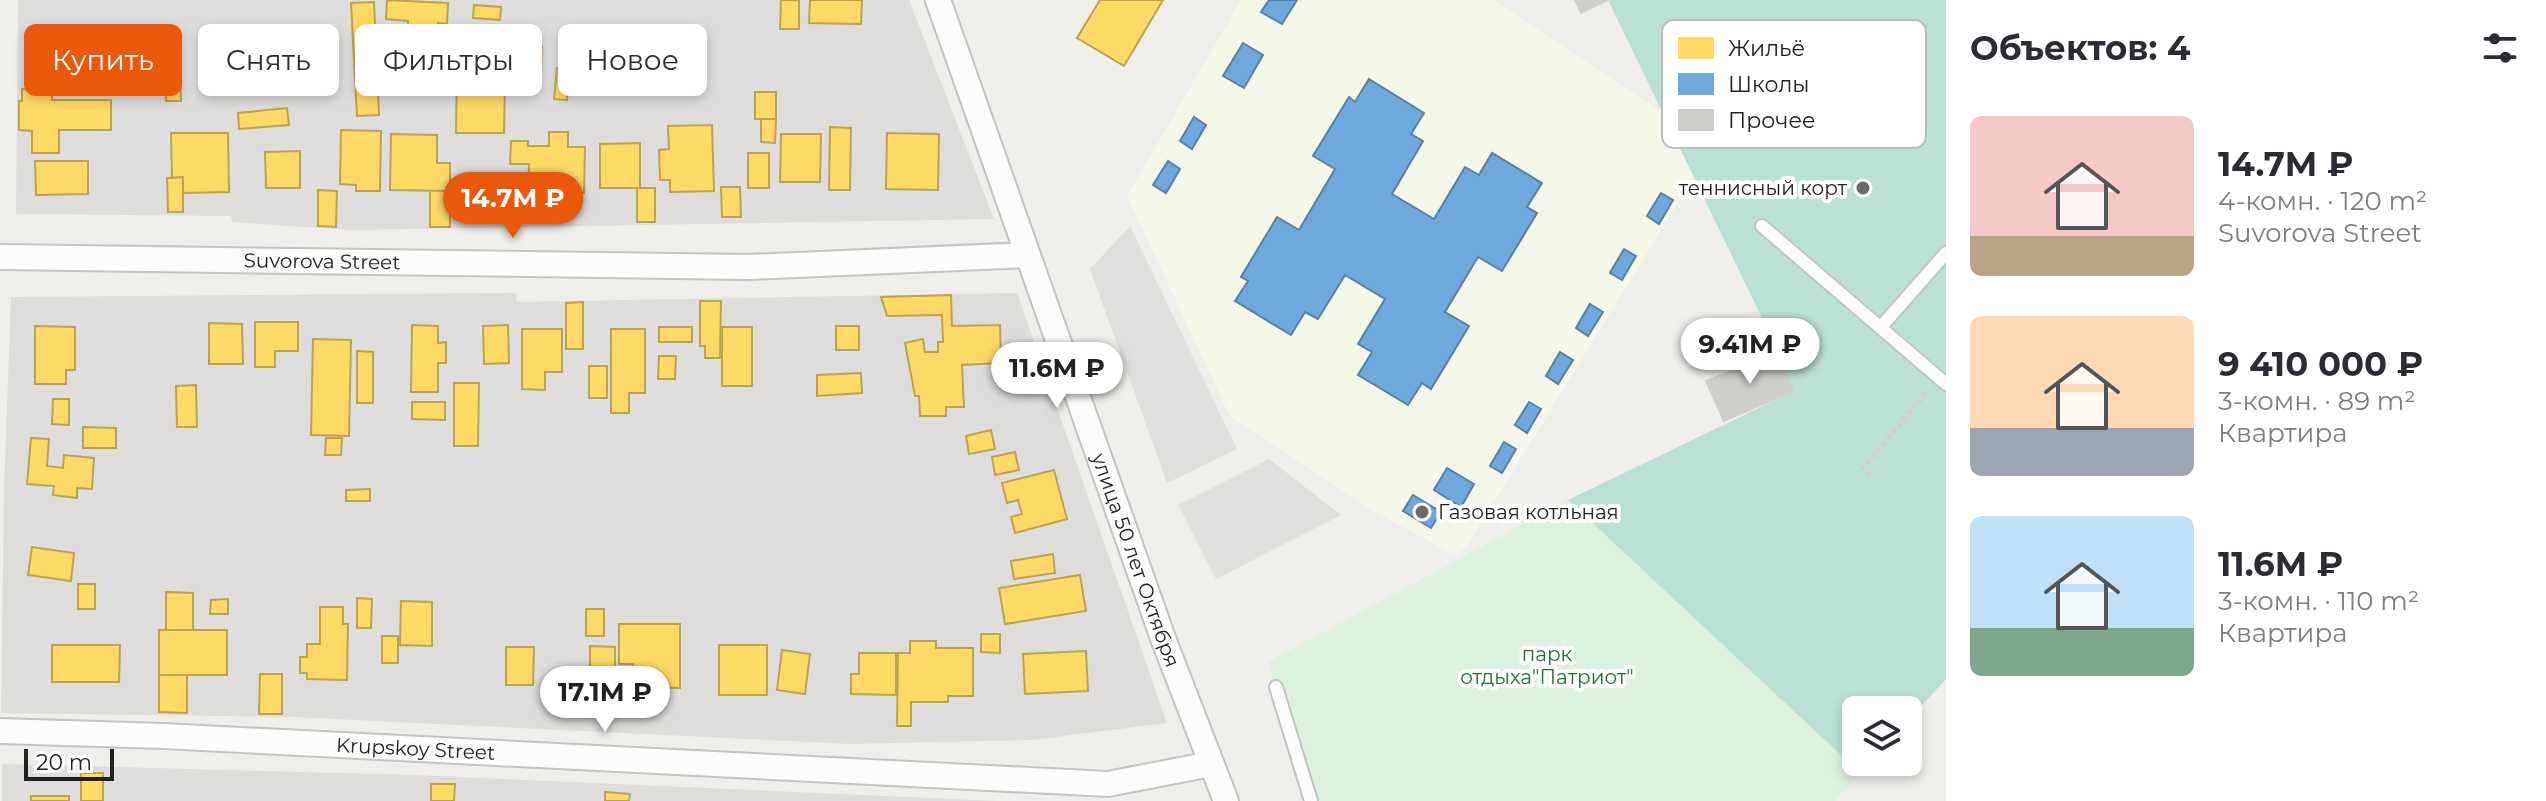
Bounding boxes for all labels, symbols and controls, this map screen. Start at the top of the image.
legend [1662,20,1926,148]
chip: Купить [24,24,182,96]
chip: Снять [198,24,339,96]
chip: Фильтры [355,24,542,96]
chip: Новое [558,24,707,96]
icon: filters [2478,26,2522,70]
text: Объектов: 4 [1970,27,2190,69]
text: Жильё [1728,35,1805,62]
text: Школы [1728,71,1810,98]
text: Прочее [1728,107,1816,134]
text: 14.7M ₽ [2218,143,2353,185]
icon: home [2034,148,2130,244]
pin: 14.7M ₽ [439,172,587,240]
place label: теннисный корт [1679,176,1848,200]
marker: теннисный корт [1854,179,1872,197]
text: 14.7M ₽ [461,182,565,214]
text: 4-комн. · 120 m² [2218,185,2427,217]
text: Suvorova Street [2218,217,2422,249]
street label: Suvorova Street [243,248,401,274]
pin: 9.41M ₽ [1676,318,1824,386]
text: 9.41M ₽ [1699,328,1801,360]
pin: 11.6M ₽ [983,342,1131,410]
text: 9 410 000 ₽ [2218,343,2423,385]
icon: home [2034,348,2130,444]
text: 11.6M ₽ [1009,352,1105,384]
text: 3-комн. · 89 m² [2218,385,2416,417]
text: Квартира [2218,417,2347,449]
street label: улица 50 лет Октября [1086,449,1185,671]
place label: Газовая котльная [1438,500,1619,524]
marker: Газовая котльная [1413,503,1431,521]
text: 11.6M ₽ [2218,543,2343,585]
icon: home [2034,548,2130,644]
text: 3-комн. · 110 m² [2218,585,2419,617]
text: Квартира [2218,617,2347,649]
park label: парк отдыха"Патриот" [1460,642,1634,689]
pin: 17.1M ₽ [531,666,679,734]
text: 17.1M ₽ [558,676,652,708]
map controls [1842,696,1922,776]
button: layers [1842,696,1922,776]
street label: Krupskoy Street [335,733,496,765]
scale bar [24,745,114,781]
text: 20 m [36,749,92,776]

